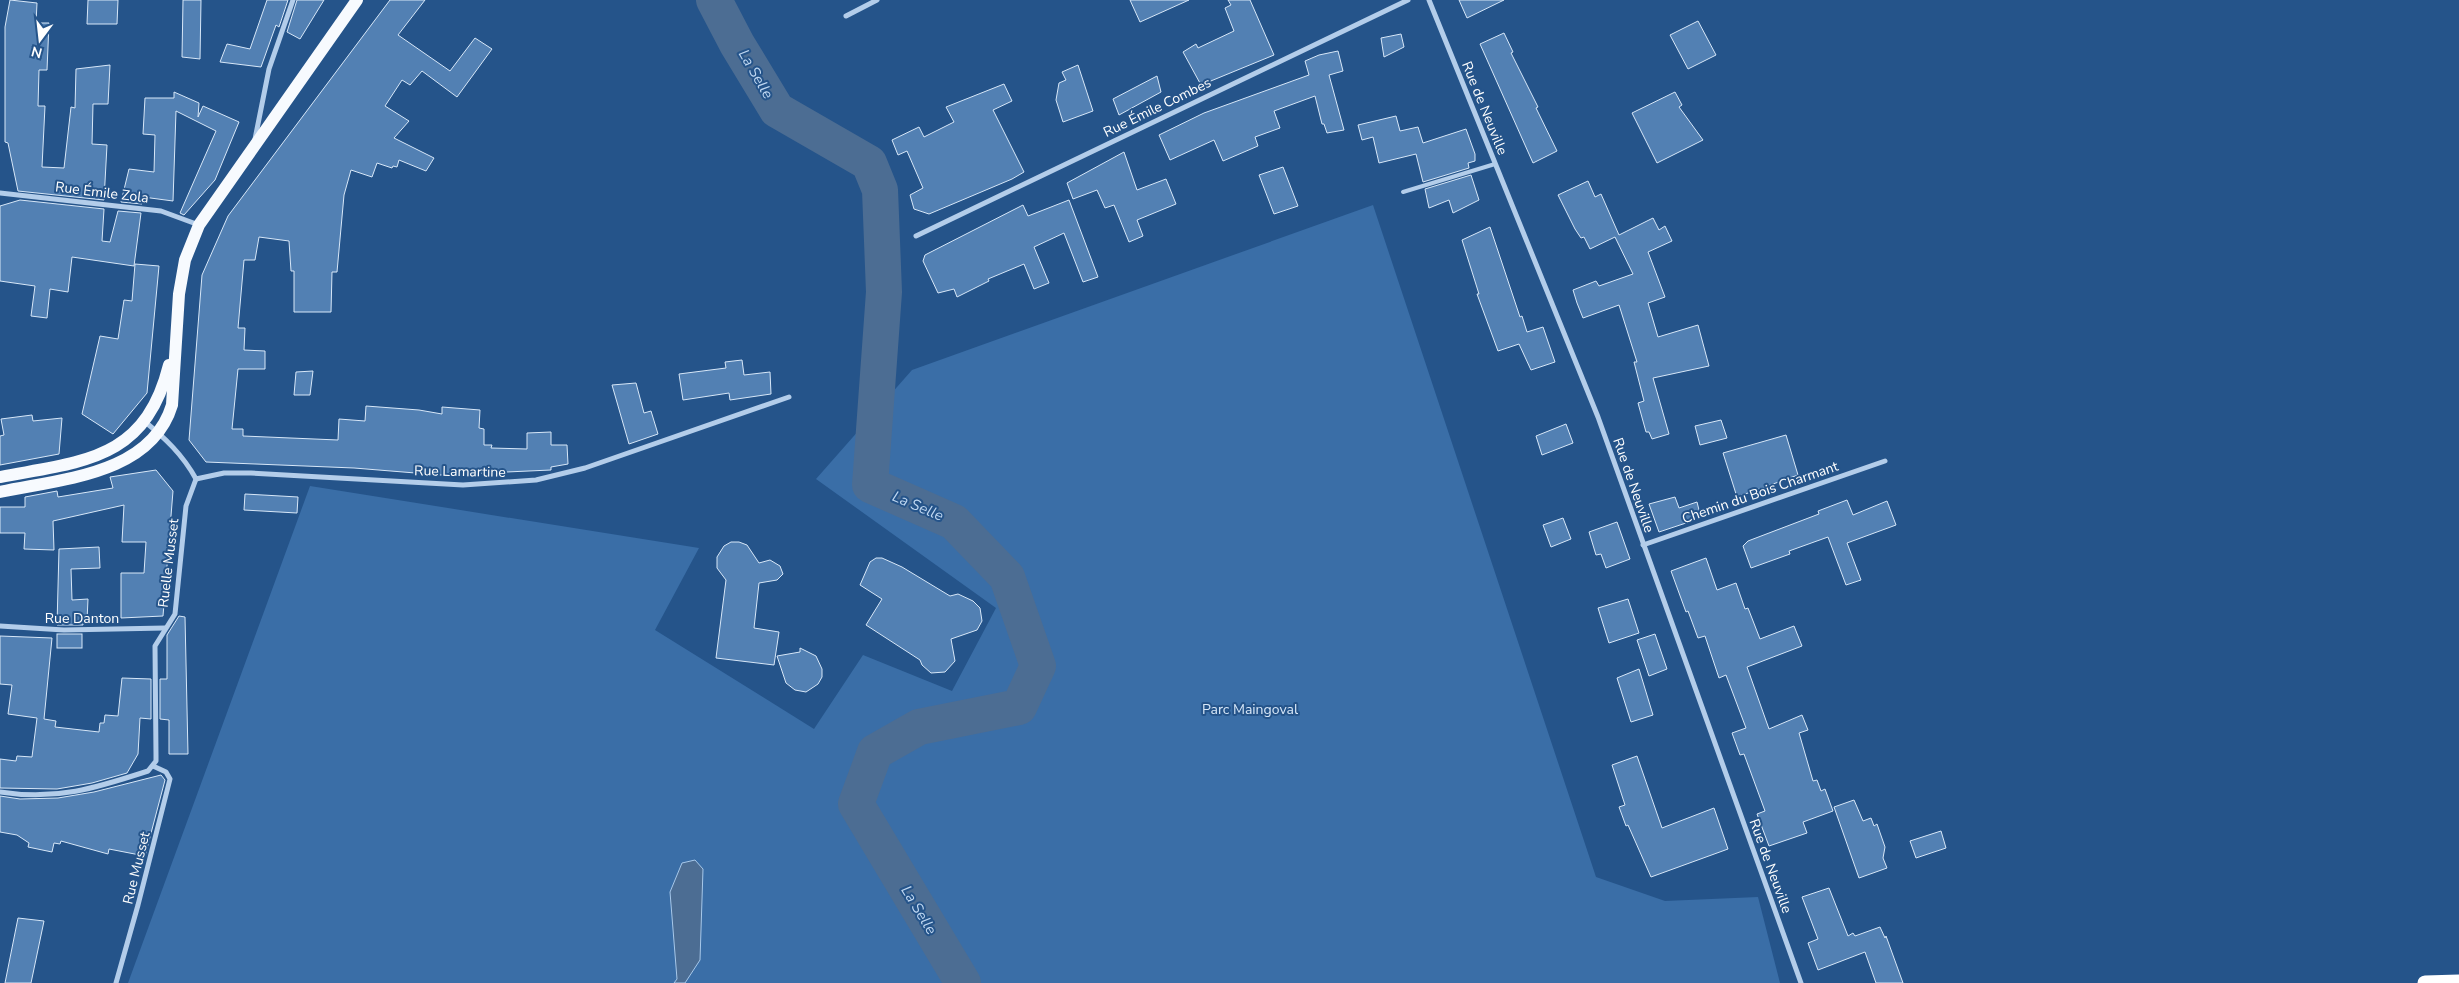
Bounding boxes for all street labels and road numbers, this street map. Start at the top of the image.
street label: Rue de Neuville [1457,59,1512,158]
street label: Rue Émile Combes [1100,73,1215,142]
street label: Rue Émile Zola [54,177,150,208]
street label: Rue de Neuville [1608,435,1659,535]
street label: Chemin du Bois Charmant [1679,457,1841,528]
street label: Rue Lamartine [414,461,506,482]
street label: Ruelle Musset [154,517,183,609]
street label: Rue Danton [45,609,119,628]
street label: Rue de Neuville [1745,816,1796,916]
street label: Rue Musset [118,830,155,906]

